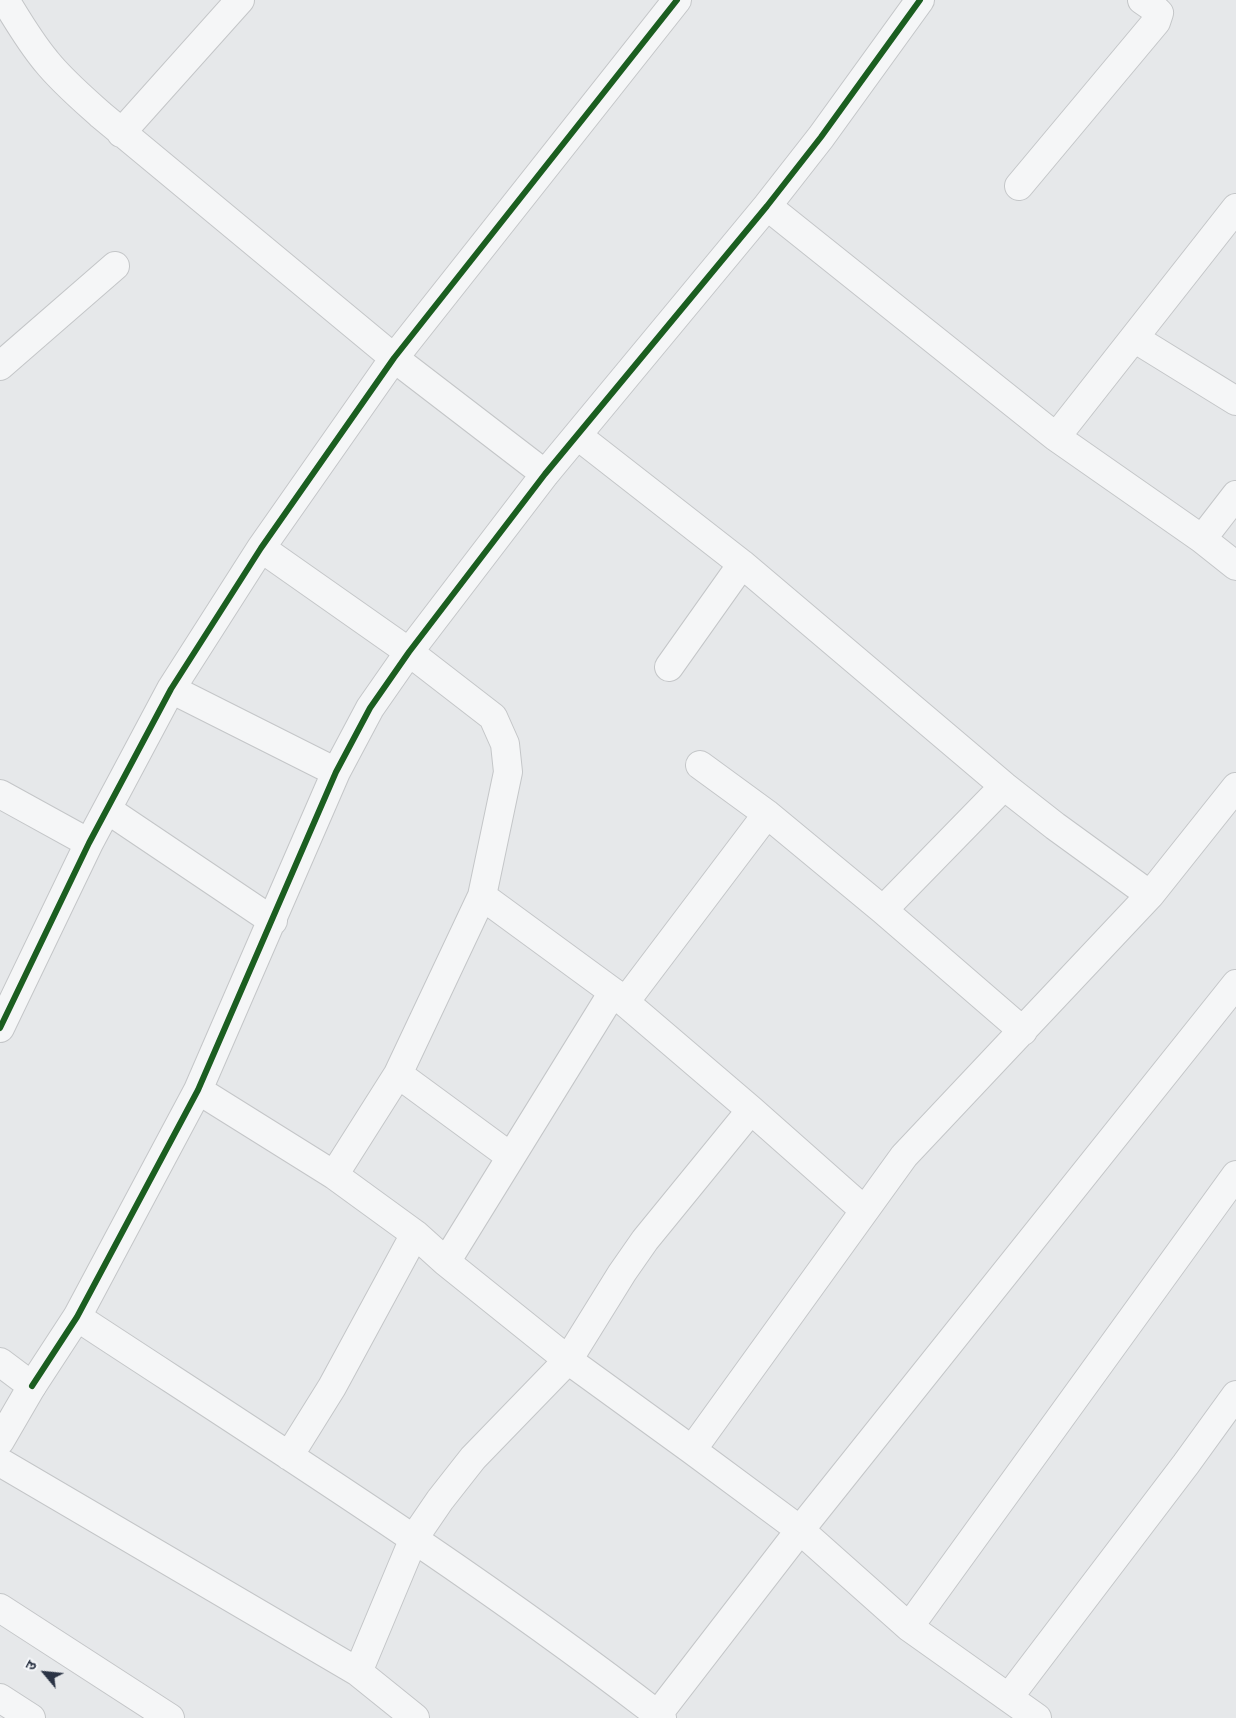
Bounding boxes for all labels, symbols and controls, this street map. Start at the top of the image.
north arrow [20,1648,70,1698]
text: उ [22,1658,41,1673]

